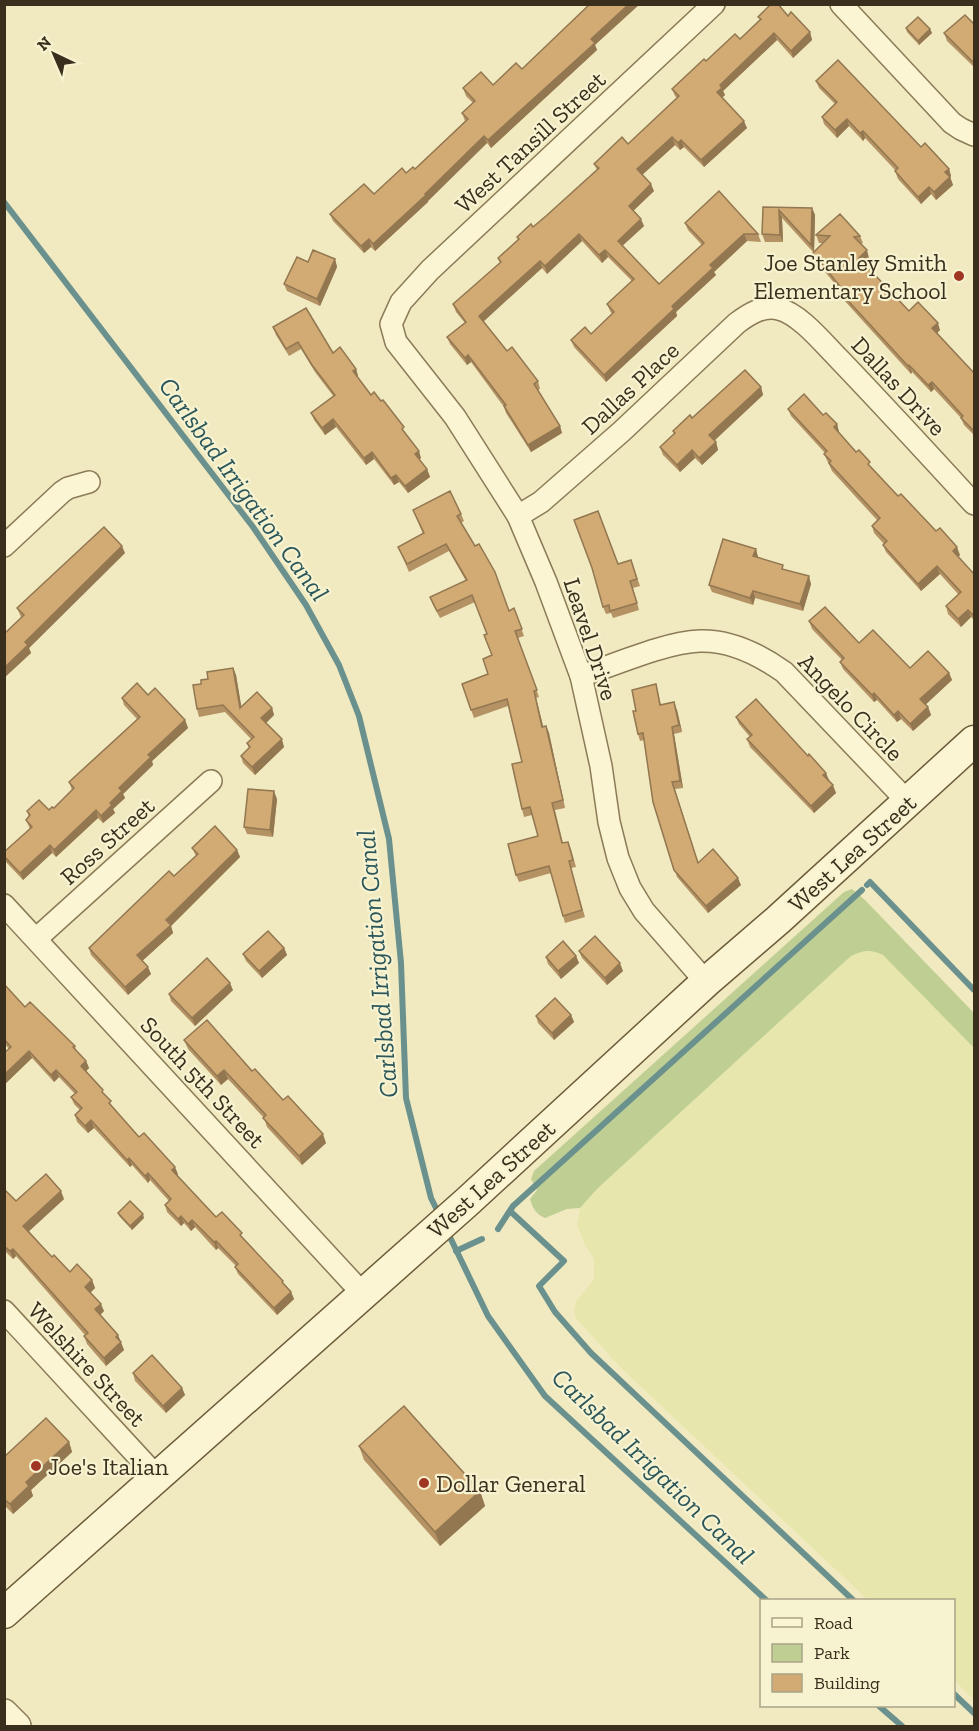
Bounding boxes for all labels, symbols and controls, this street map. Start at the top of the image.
north arrow [24,24,84,84]
text: N [33,33,55,55]
street label: West Tansill Street [449,65,611,219]
place label: Joe Stanley Smith Elementary School [753,248,948,305]
marker: Joe Stanley Smith Elementary School [952,269,966,283]
street label: Dallas Drive [846,330,952,442]
street label: Dallas Place [575,336,685,440]
water label: Carlsbad Irrigation Canal [152,371,336,607]
street label: Leavel Drive [558,574,624,704]
street label: Angelo Circle [792,647,910,767]
street label: West Lea Street [782,788,922,918]
street label: Ross Street [54,791,160,891]
water label: Carlsbad Irrigation Canal [349,829,405,1099]
street label: South 5th Street [135,1010,271,1154]
street label: West Lea Street [421,1114,561,1244]
street label: Welshire Street [22,1296,152,1432]
water label: Carlsbad Irrigation Canal [545,1361,761,1571]
place label: Joe's Italian [48,1452,169,1481]
marker: Joe's Italian [29,1459,43,1473]
place label: Dollar General [436,1469,586,1498]
marker: Dollar General [417,1476,431,1490]
legend [760,1599,955,1707]
text: Road [814,1612,853,1634]
text: Park [814,1642,850,1664]
text: Building [814,1672,880,1694]

